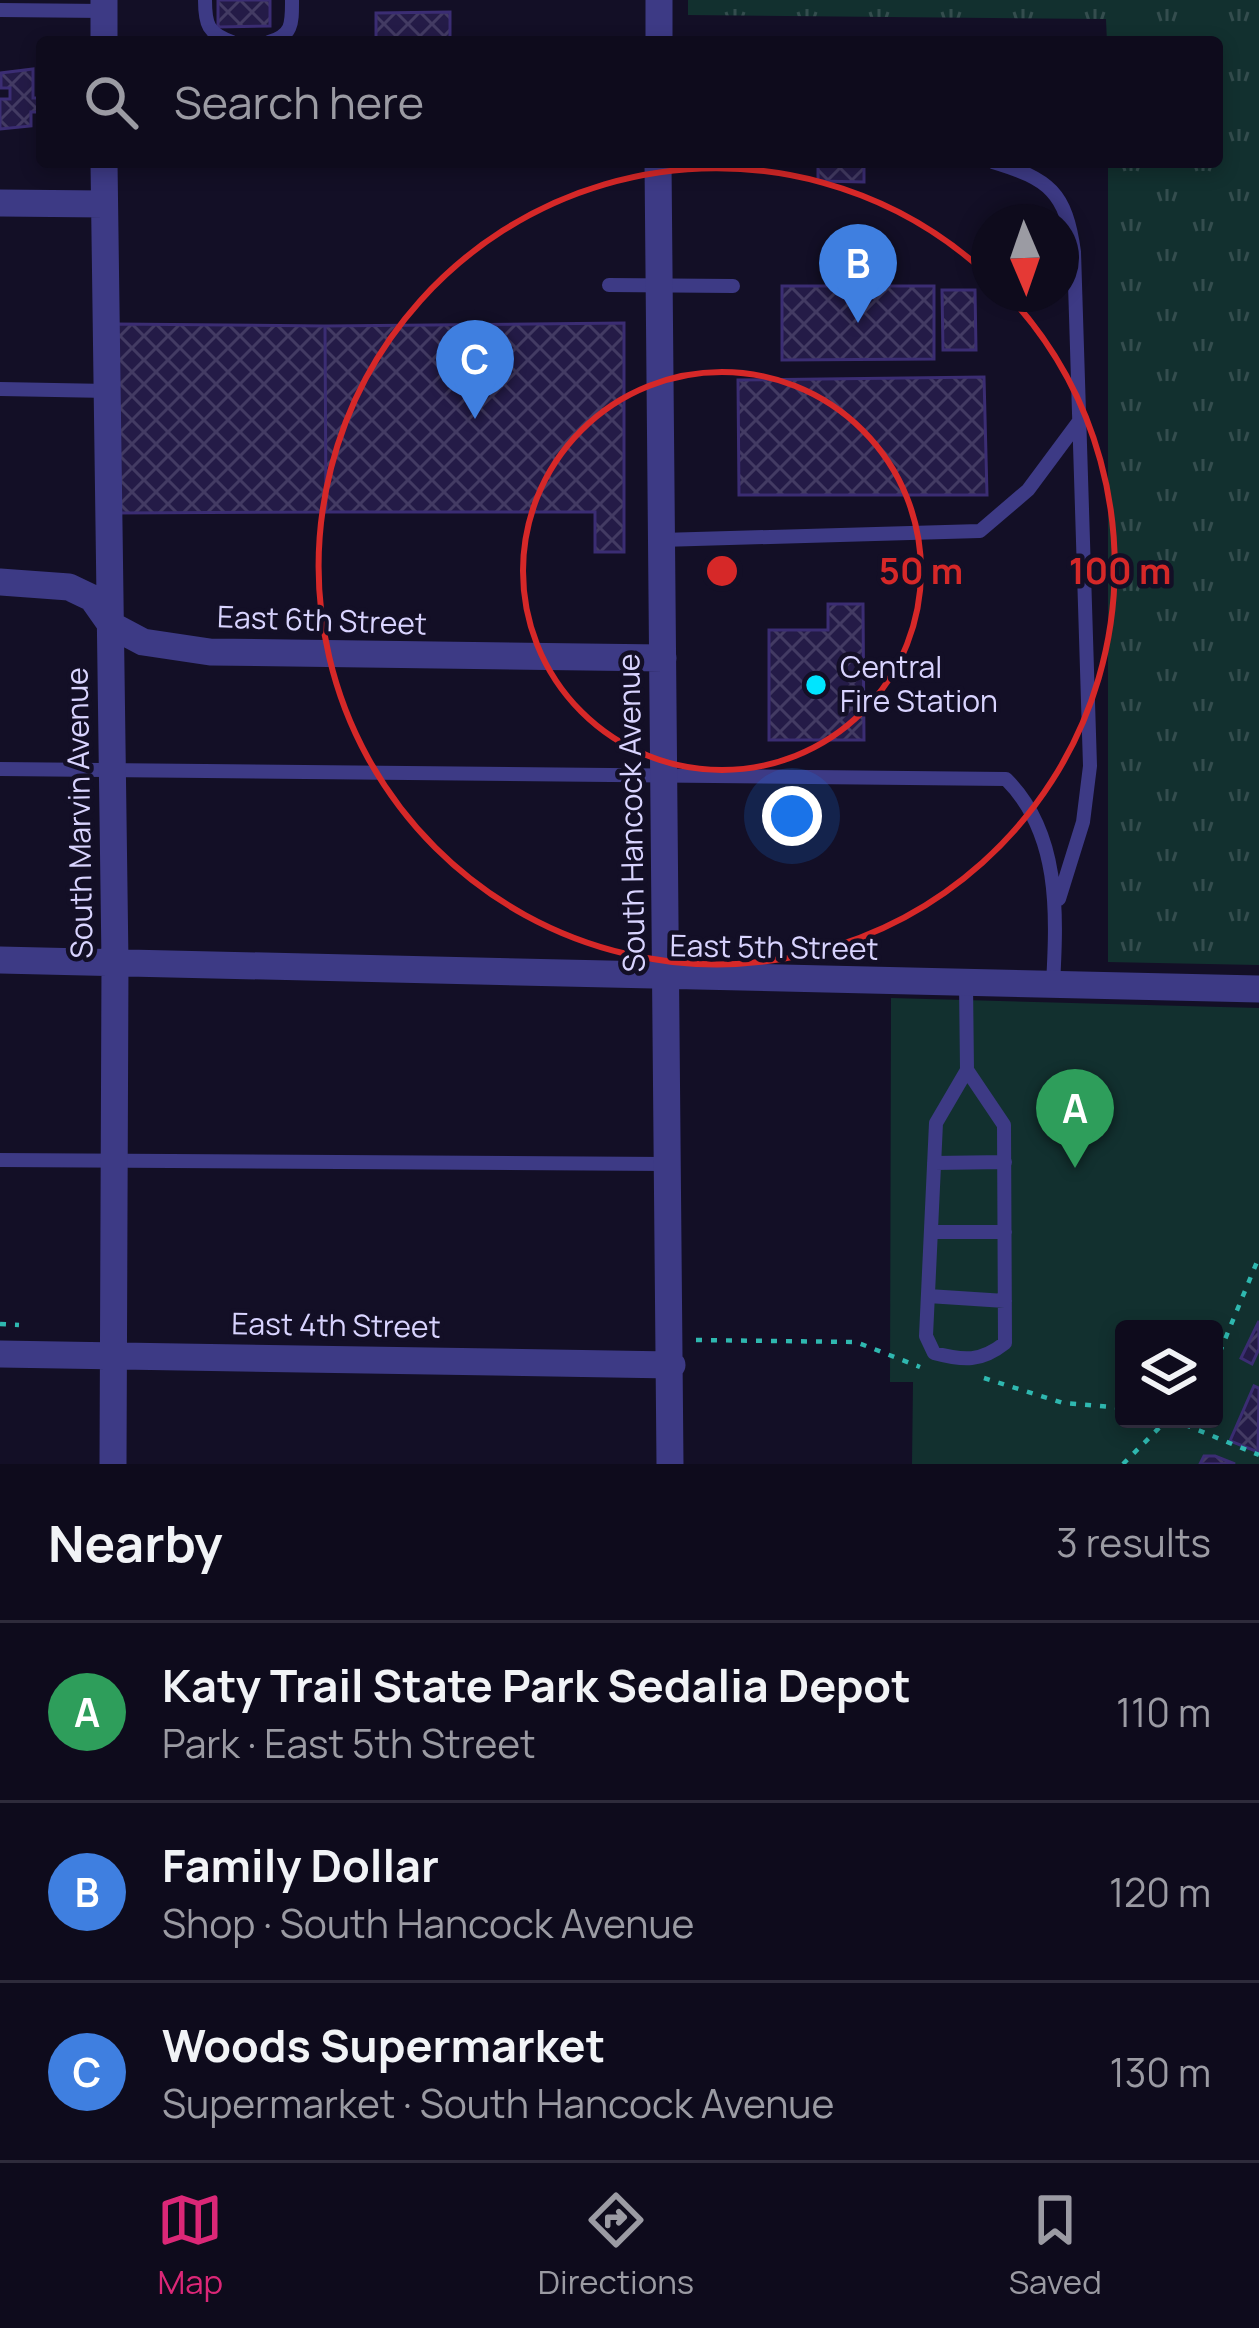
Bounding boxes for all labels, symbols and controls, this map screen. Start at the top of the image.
search box [36,36,1223,168]
icon: search [78,69,144,135]
text: Search here [174,71,424,133]
north arrow [971,204,1079,312]
pin: B [819,224,897,323]
pin: C [436,320,514,419]
text: 50 m [879,546,963,595]
text: 100 m [1069,546,1171,595]
centre of rings [701,550,743,592]
street label: East 6th Street [216,595,428,644]
place label: Central Fire Station [840,646,998,721]
street label: South Hancock Avenue [607,653,654,973]
street label: South Marvin Avenue [55,667,102,959]
marker: Central Fire Station [803,672,829,698]
your location [762,786,822,846]
street label: East 5th Street [669,924,879,969]
pin: A [1036,1069,1114,1168]
street label: East 4th Street [231,1302,441,1347]
map controls [1115,1320,1223,1428]
button: layers [1115,1320,1223,1428]
text: Nearby [48,1508,223,1577]
text: 3 results [1056,1515,1211,1569]
text: Katy Trail State Park Sedalia Depot [162,1654,911,1716]
text: A [74,1685,100,1739]
text: 110 m [1116,1685,1211,1739]
text: Park · East 5th Street [162,1716,536,1770]
text: Family Dollar [162,1834,439,1896]
text: B [75,1865,99,1919]
text: 120 m [1109,1865,1211,1919]
text: Shop · South Hancock Avenue [162,1896,694,1950]
text: Woods Supermarket [162,2014,605,2076]
text: C [73,2045,101,2099]
text: 130 m [1110,2045,1211,2099]
text: Supermarket · South Hancock Avenue [162,2076,834,2130]
tab: Map [157,2187,223,2304]
tab: Directions [538,2187,694,2304]
tab: Saved [1009,2187,1102,2304]

